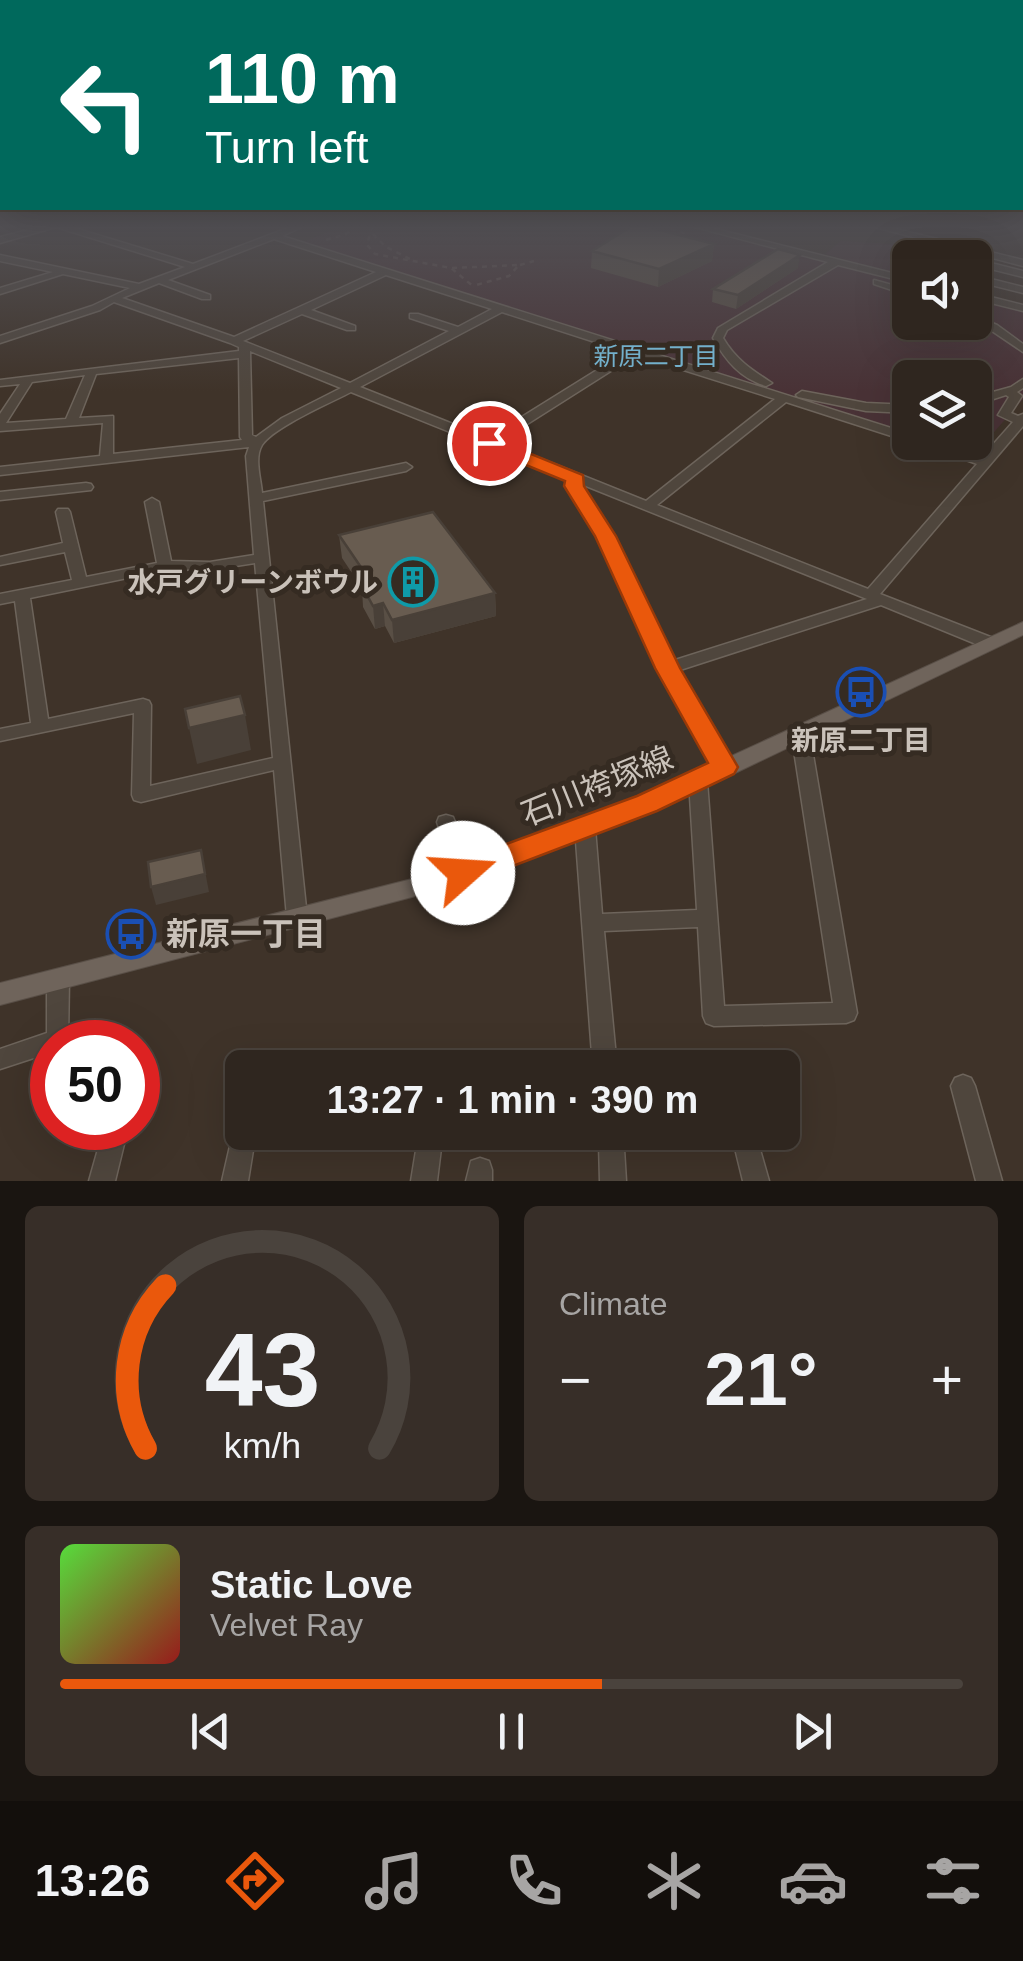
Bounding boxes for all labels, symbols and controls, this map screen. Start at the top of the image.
icon: left [40,40,170,170]
text: 110 m [205,40,400,118]
text: Turn left [205,122,368,173]
map controls [892,240,992,460]
button: sound [892,240,992,340]
district label: 新原二丁目 [593,342,719,370]
button: layers [892,360,992,460]
pin [447,401,532,486]
icon: arrive [462,416,517,471]
building icon: 水戸グリーンボウル [387,556,439,608]
place label: 水戸グリーンボウル [127,567,378,598]
bus stop icon: 新原二丁目 [835,666,887,718]
place label: 新原二丁目 [791,725,931,756]
street label: 石川袴塚線 [516,739,678,833]
position arrow [411,821,515,925]
bus stop icon: 新原一丁目 [105,908,157,960]
place label: 新原一丁目 [166,916,326,952]
speed limit sign: 50 [30,1020,160,1150]
text: 13:27 · 1 min · 390 m [327,1079,698,1121]
text: Climate [559,1286,667,1322]
text: 43 [204,1312,320,1428]
text: 21° [704,1337,818,1421]
text: − [559,1349,591,1411]
text: + [931,1349,963,1411]
text: km/h [223,1426,301,1466]
text: Static Love [210,1564,413,1606]
text: Velvet Ray [210,1607,363,1643]
icon: previous [183,1704,238,1759]
icon: pause [484,1704,539,1759]
icon: next [785,1704,840,1759]
icon: directions [220,1846,290,1916]
icon: music [359,1846,429,1916]
icon: phone [499,1846,569,1916]
icon: climate [639,1846,709,1916]
icon: car [778,1846,848,1916]
icon: filters [918,1846,988,1916]
text: 13:26 [35,1855,150,1906]

